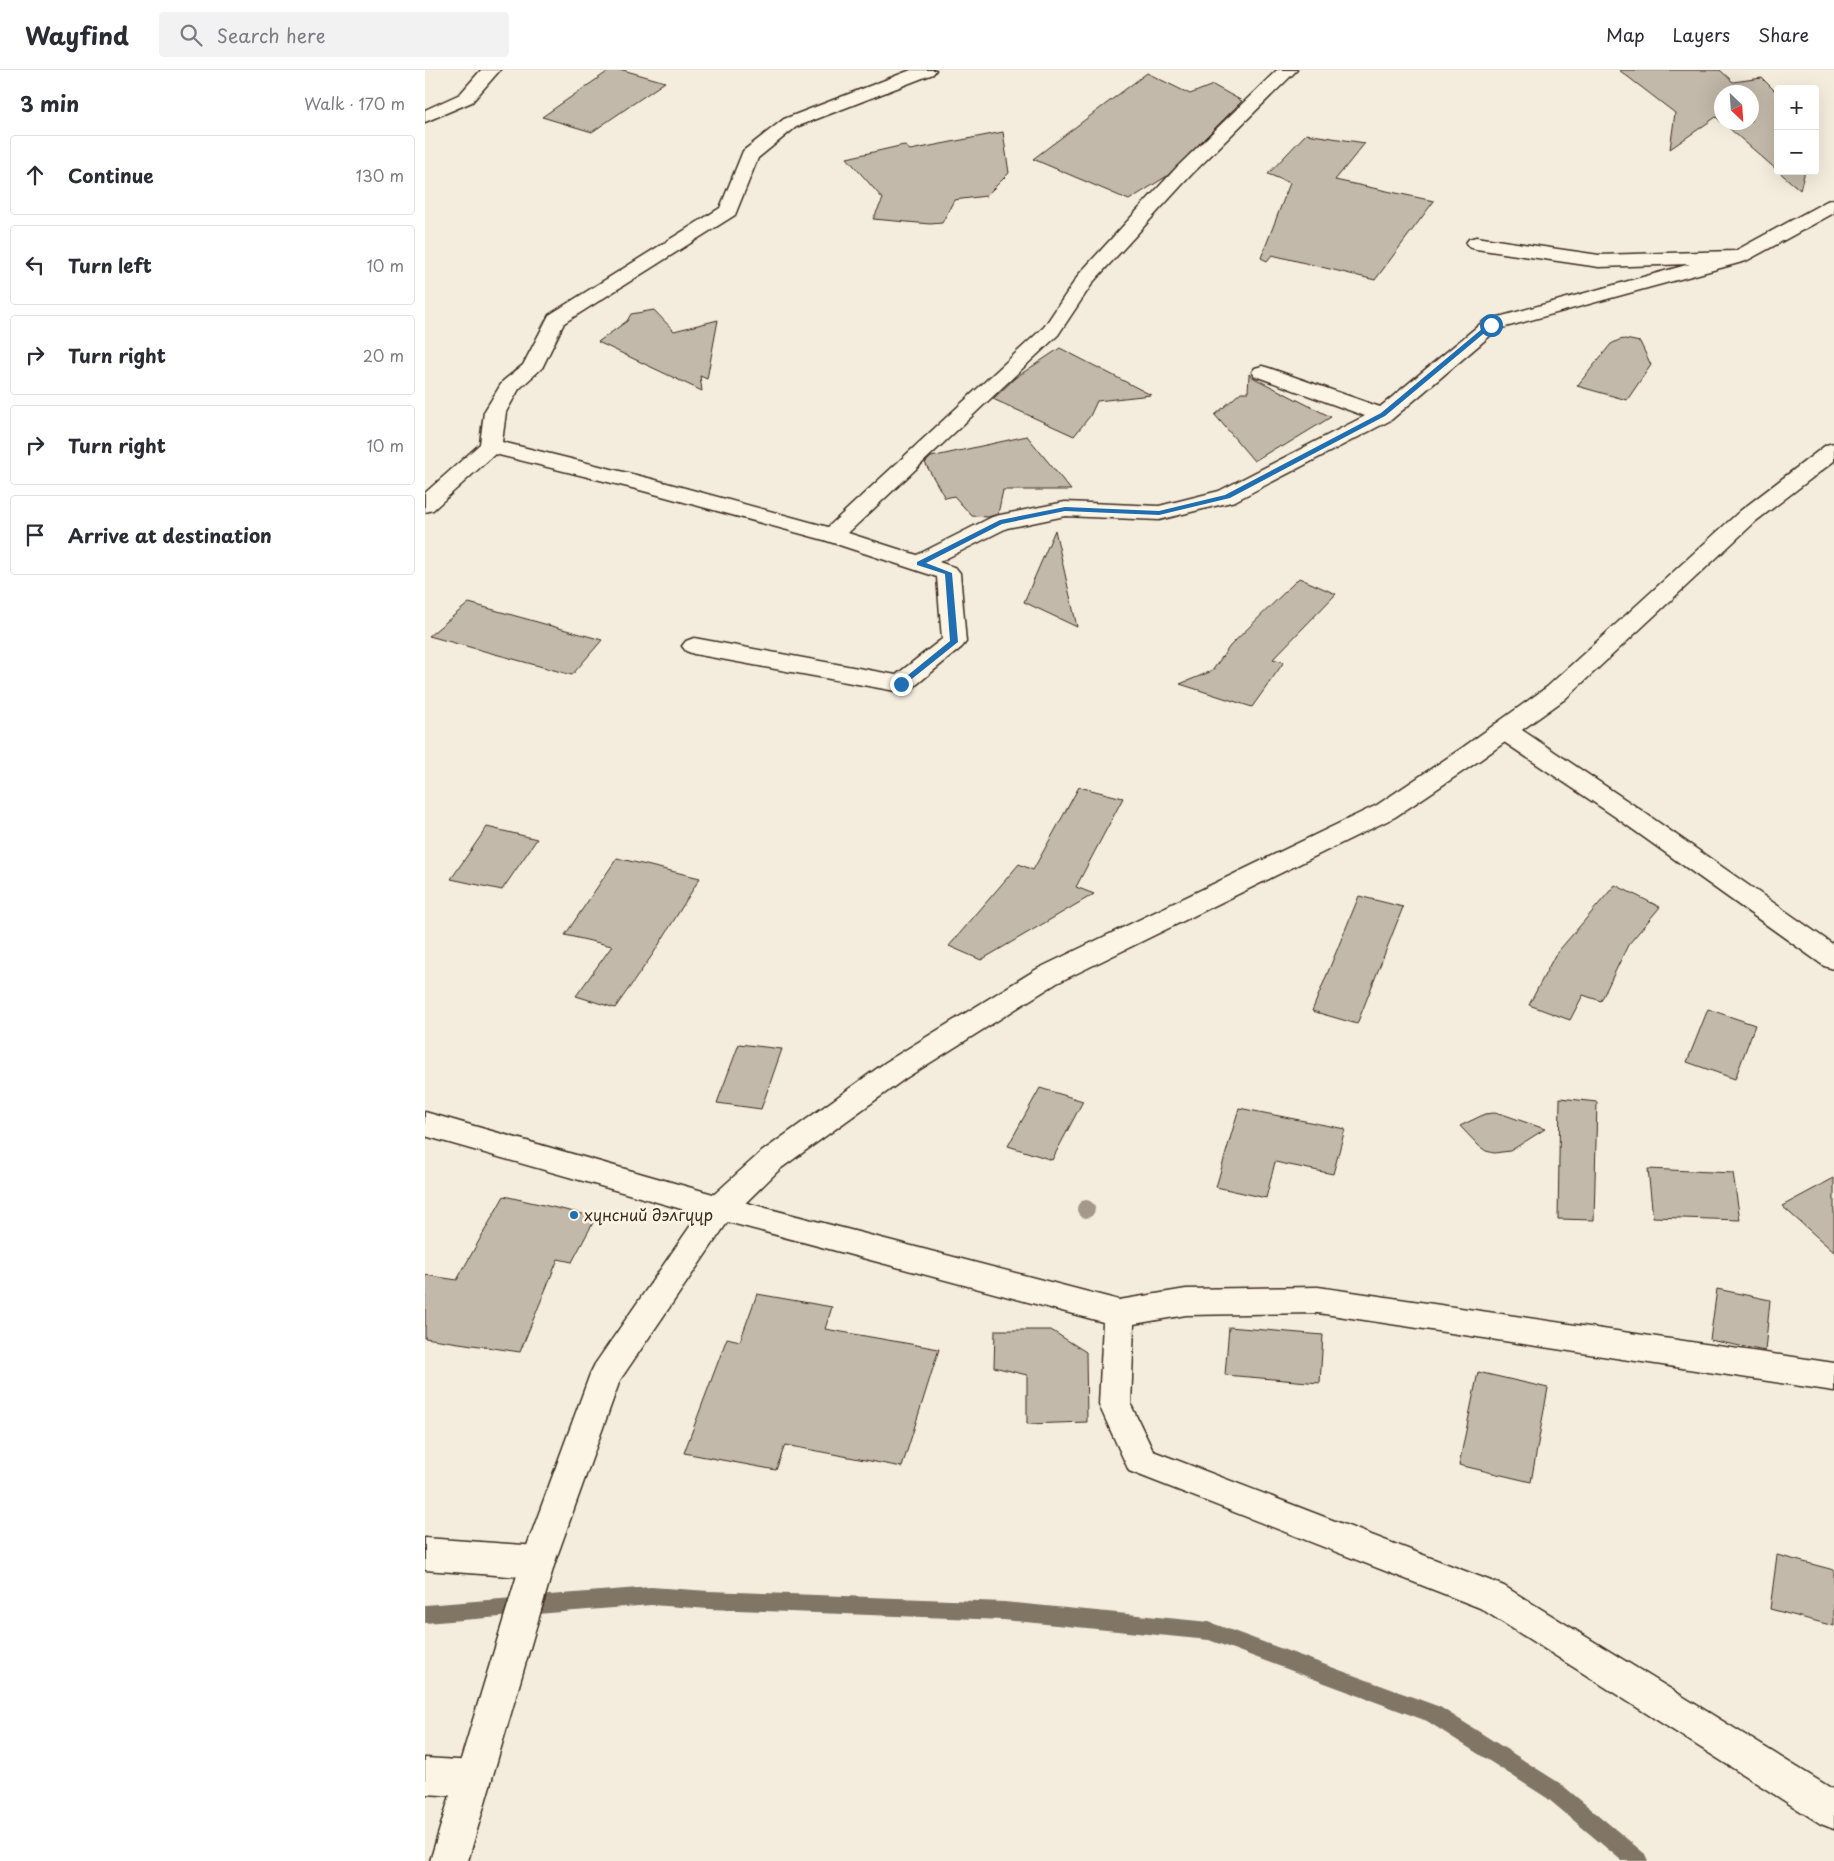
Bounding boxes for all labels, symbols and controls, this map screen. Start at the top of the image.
search box [159,12,509,57]
text: Wayfind [25,17,129,53]
icon: search [177,21,205,49]
text: Search here [217,21,325,49]
text: Map [1606,21,1645,48]
text: Layers [1673,21,1730,48]
text: Share [1758,21,1809,48]
north arrow [1714,85,1759,130]
map controls [1774,85,1819,175]
button: + [1774,85,1819,130]
text: 3 min [20,87,79,119]
text: Walk · 170 m [304,91,405,115]
button: − [1774,130,1819,175]
icon: ahead [21,161,49,189]
text: Continue [68,161,154,189]
text: 130 m [356,163,404,187]
icon: left [21,251,49,279]
text: Turn left [68,251,152,279]
text: 10 m [367,253,404,277]
route start [1480,314,1503,337]
icon: right [21,341,49,369]
text: Turn right [68,341,166,369]
text: 20 m [363,343,404,367]
icon: right [21,431,49,459]
text: Turn right [68,431,166,459]
text: 10 m [367,433,404,457]
icon: arrive [21,521,49,549]
text: Arrive at destination [68,521,272,549]
route end [890,673,913,696]
place label: хүнсний дэлгүүр [584,1202,713,1226]
marker: хүнсний дэлгүүр [568,1209,580,1221]

